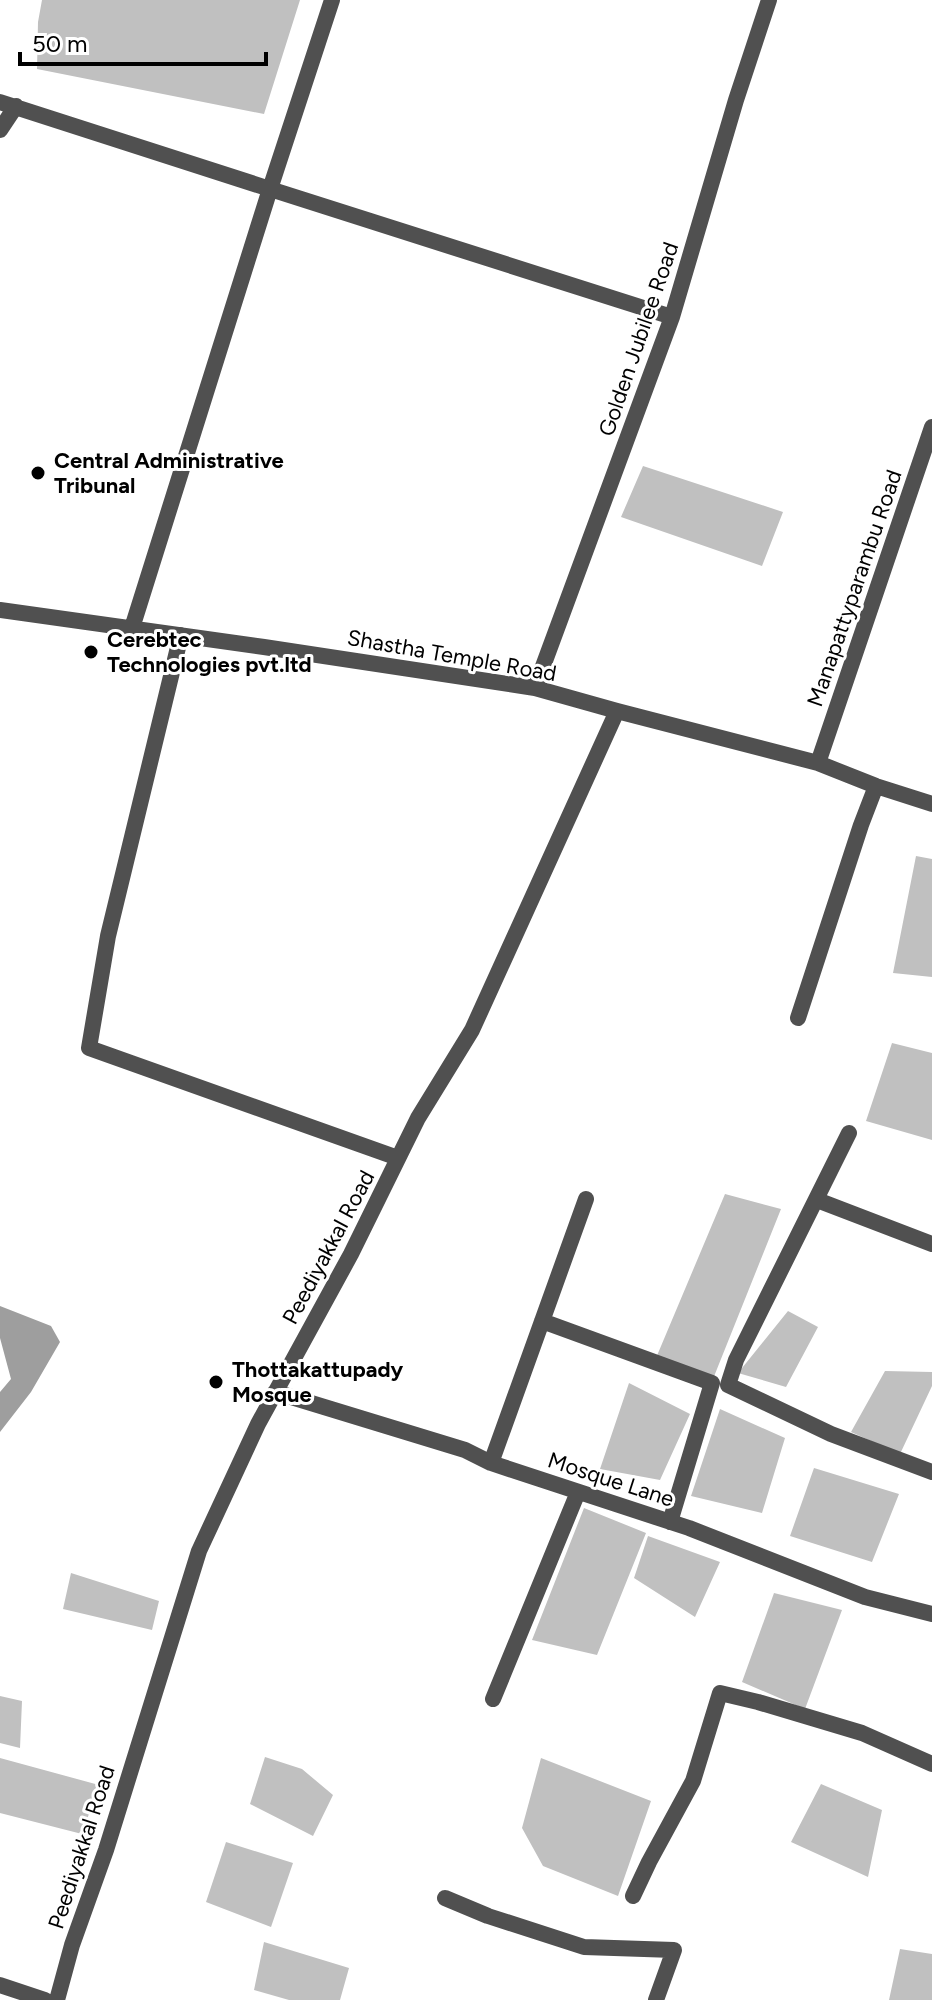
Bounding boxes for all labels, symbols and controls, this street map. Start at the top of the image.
scale bar [20,16,266,66]
text: 50 m [32,29,88,58]
street label: Golden Jubilee Road [593,239,684,440]
place label: Central Administrative Tribunal [54,447,284,499]
marker: Central Administrative Tribunal [29,464,47,482]
street label: Manapattyparambu Road [801,466,908,710]
street label: Shastha Temple Road [345,624,559,687]
place label: Cerebtec Technologies pvt.ltd [107,626,312,678]
marker: Cerebtec Technologies pvt.ltd [82,643,100,661]
street label: Peediyakkal Road [277,1166,380,1329]
place label: Thottakattupady Mosque [232,1356,404,1408]
marker: Thottakattupady Mosque [207,1373,225,1391]
street label: Mosque Lane [544,1446,677,1513]
street label: Peediyakkal Road [42,1762,121,1932]

